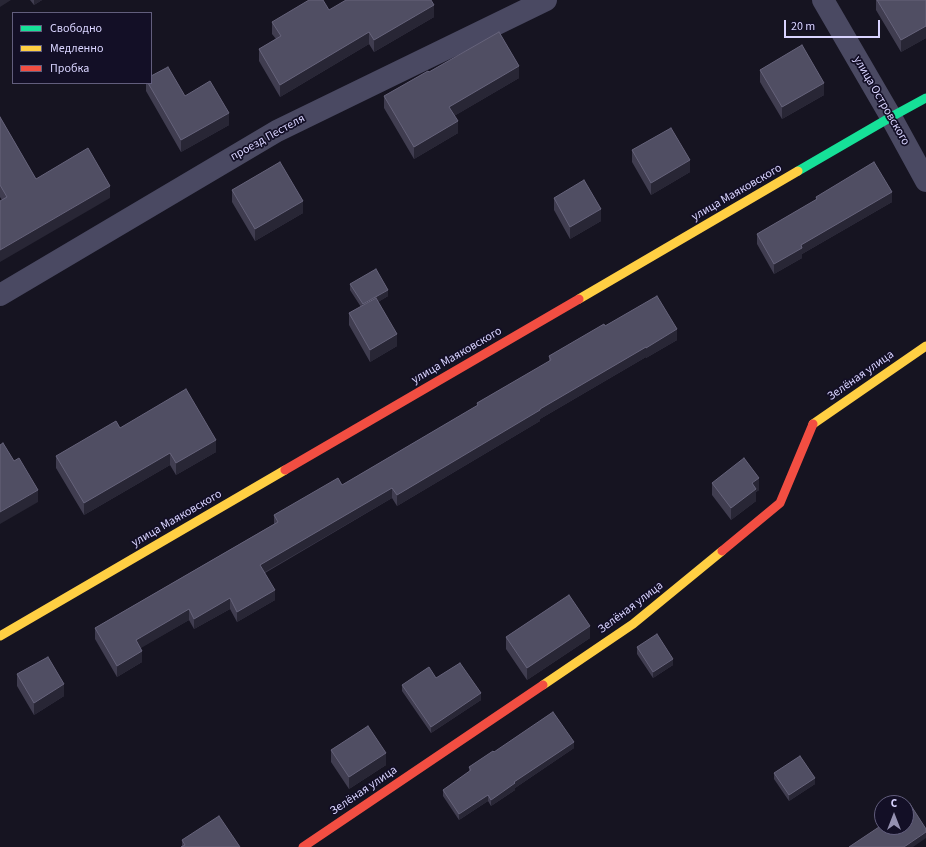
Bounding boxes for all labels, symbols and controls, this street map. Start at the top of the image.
legend [12,12,152,84]
scale bar [786,12,882,38]
text: 20 m [791,18,815,35]
text: Свободно [50,20,102,37]
text: Медленно [50,40,104,57]
street label: улица Островского [850,54,912,148]
text: Пробка [50,60,89,77]
street label: проезд Пестеля [228,112,308,164]
street label: улица Маяковского [689,161,785,225]
street label: улица Маяковского [409,324,505,388]
street label: Зелёная улица [825,348,897,404]
street label: улица Маяковского [129,487,225,551]
street label: Зелёная улица [596,579,666,637]
street label: Зелёная улица [328,763,400,819]
north arrow [874,795,914,835]
text: С [891,796,897,811]

